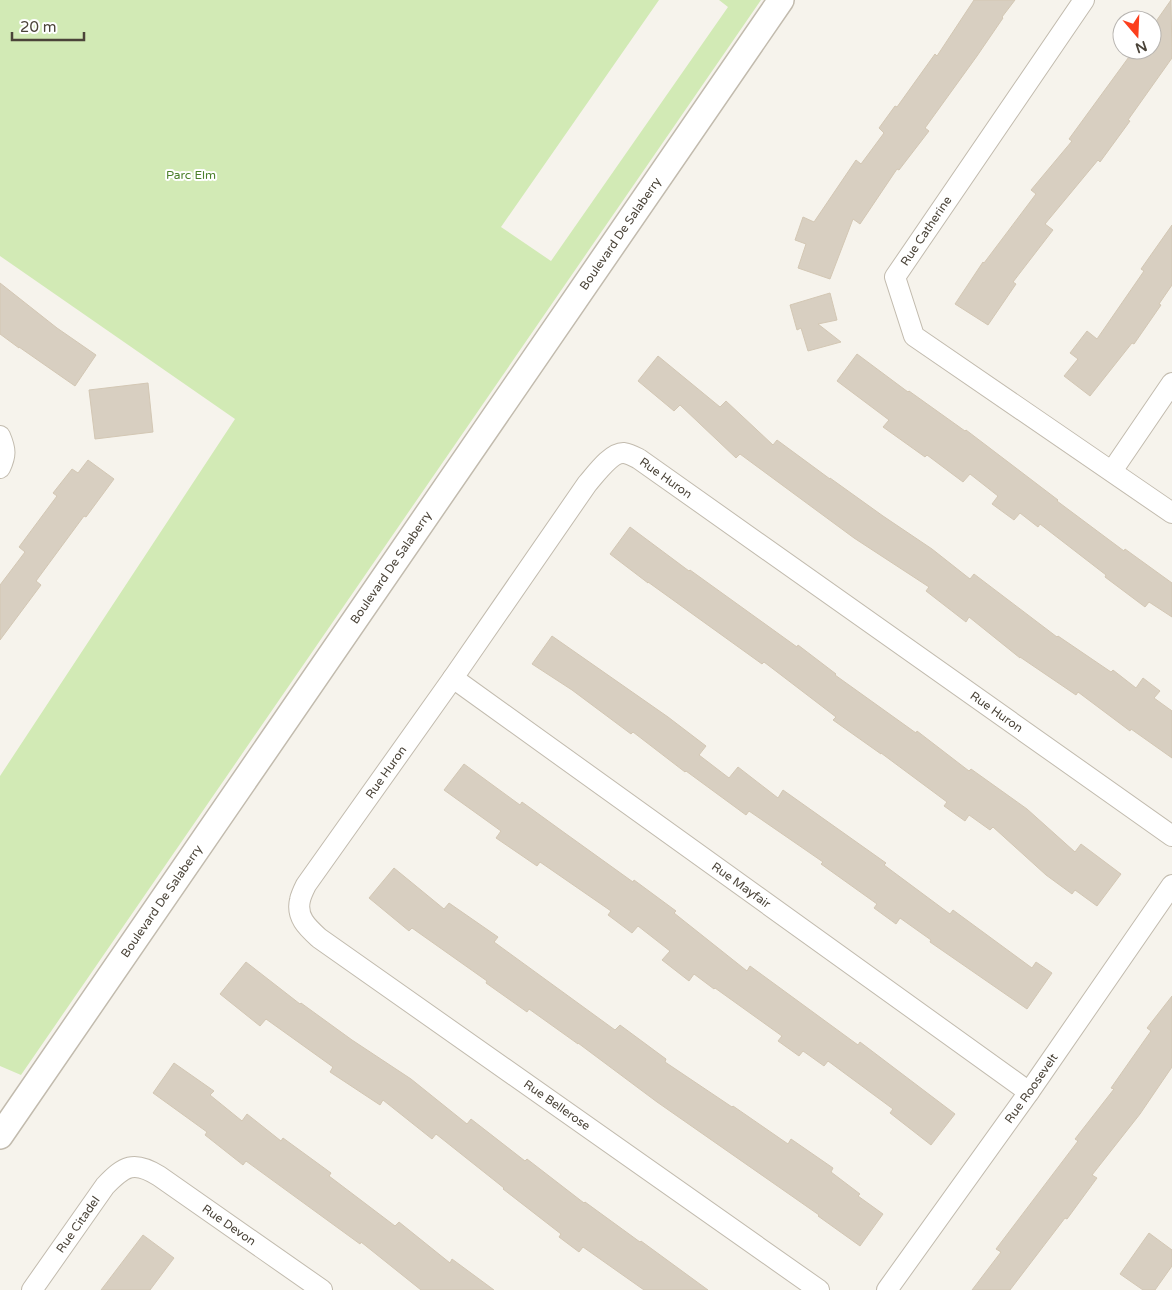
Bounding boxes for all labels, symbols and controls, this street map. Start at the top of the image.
scale bar [12,10,85,42]
north arrow [1112,10,1162,60]
text: 20 m [20,18,57,36]
text: N [1133,37,1149,57]
park label: Parc Elm [166,168,216,182]
street label: Boulevard De Salaberry [577,174,664,293]
street label: Rue Catherine [898,193,955,269]
street label: Rue Huron [637,455,695,501]
street label: Boulevard De Salaberry [347,508,435,626]
street label: Rue Huron [968,689,1025,735]
street label: Rue Huron [363,743,409,801]
street label: Boulevard De Salaberry [118,842,205,960]
street label: Rue Mayfair [709,859,774,911]
street label: Rue Roosevelt [1002,1050,1061,1126]
street label: Rue Bellerose [521,1077,593,1133]
street label: Rue Citadel [53,1194,103,1255]
street label: Rue Devon [199,1201,258,1249]

